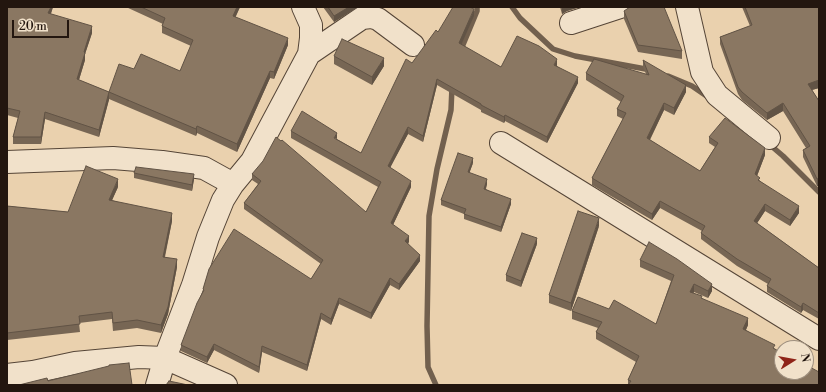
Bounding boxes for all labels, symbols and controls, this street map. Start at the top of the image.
scale bar [14,12,71,38]
text: 20 m [19,19,47,34]
north arrow [774,340,814,380]
text: N [797,352,812,364]

